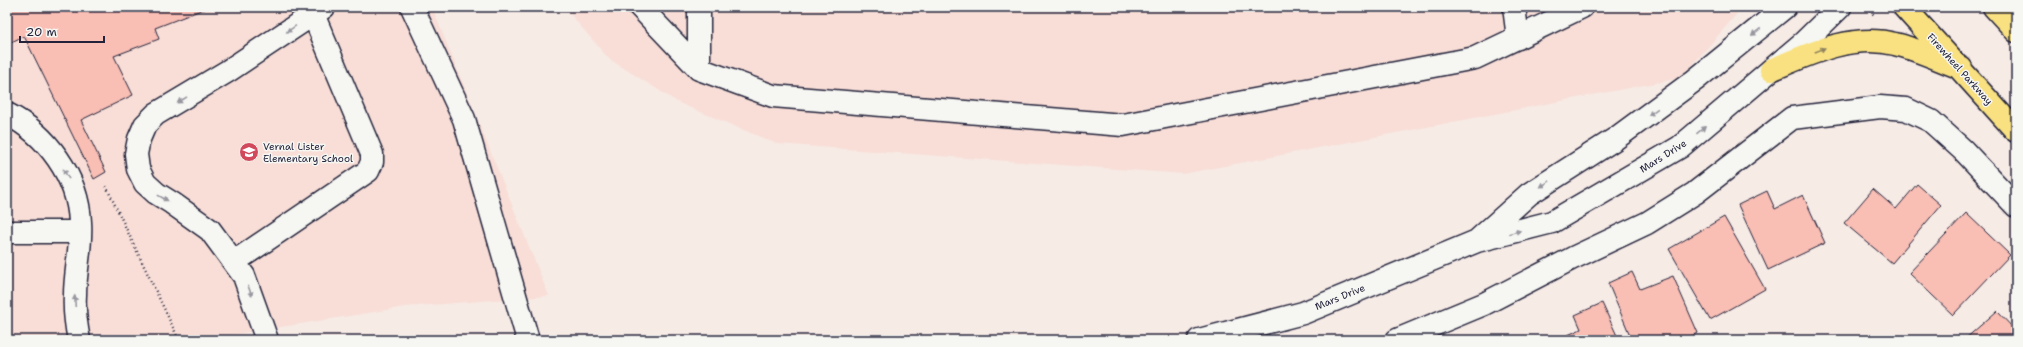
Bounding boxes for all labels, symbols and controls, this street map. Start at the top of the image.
scale bar [20,18,104,44]
text: 20 m [26,24,57,40]
one-way arrow [286,25,296,33]
one-way arrow [1750,28,1761,37]
street label: Firewheel Parkway [1924,31,1996,108]
one-way arrow [1814,47,1826,53]
one-way arrow [176,96,188,103]
one-way arrow [1647,107,1658,116]
one-way arrow [1695,125,1706,134]
street label: Mars Drive [1637,136,1689,176]
place label: Vernal Lister Elementary School [263,140,353,165]
school or university icon: Vernal Lister Elementary School [238,141,260,163]
one-way arrow [63,168,70,180]
one-way arrow [1540,180,1550,188]
one-way arrow [158,194,169,201]
one-way arrow [1508,228,1521,234]
street label: Mars Drive [1313,281,1367,313]
one-way arrow [247,285,253,297]
one-way arrow [72,294,78,307]

